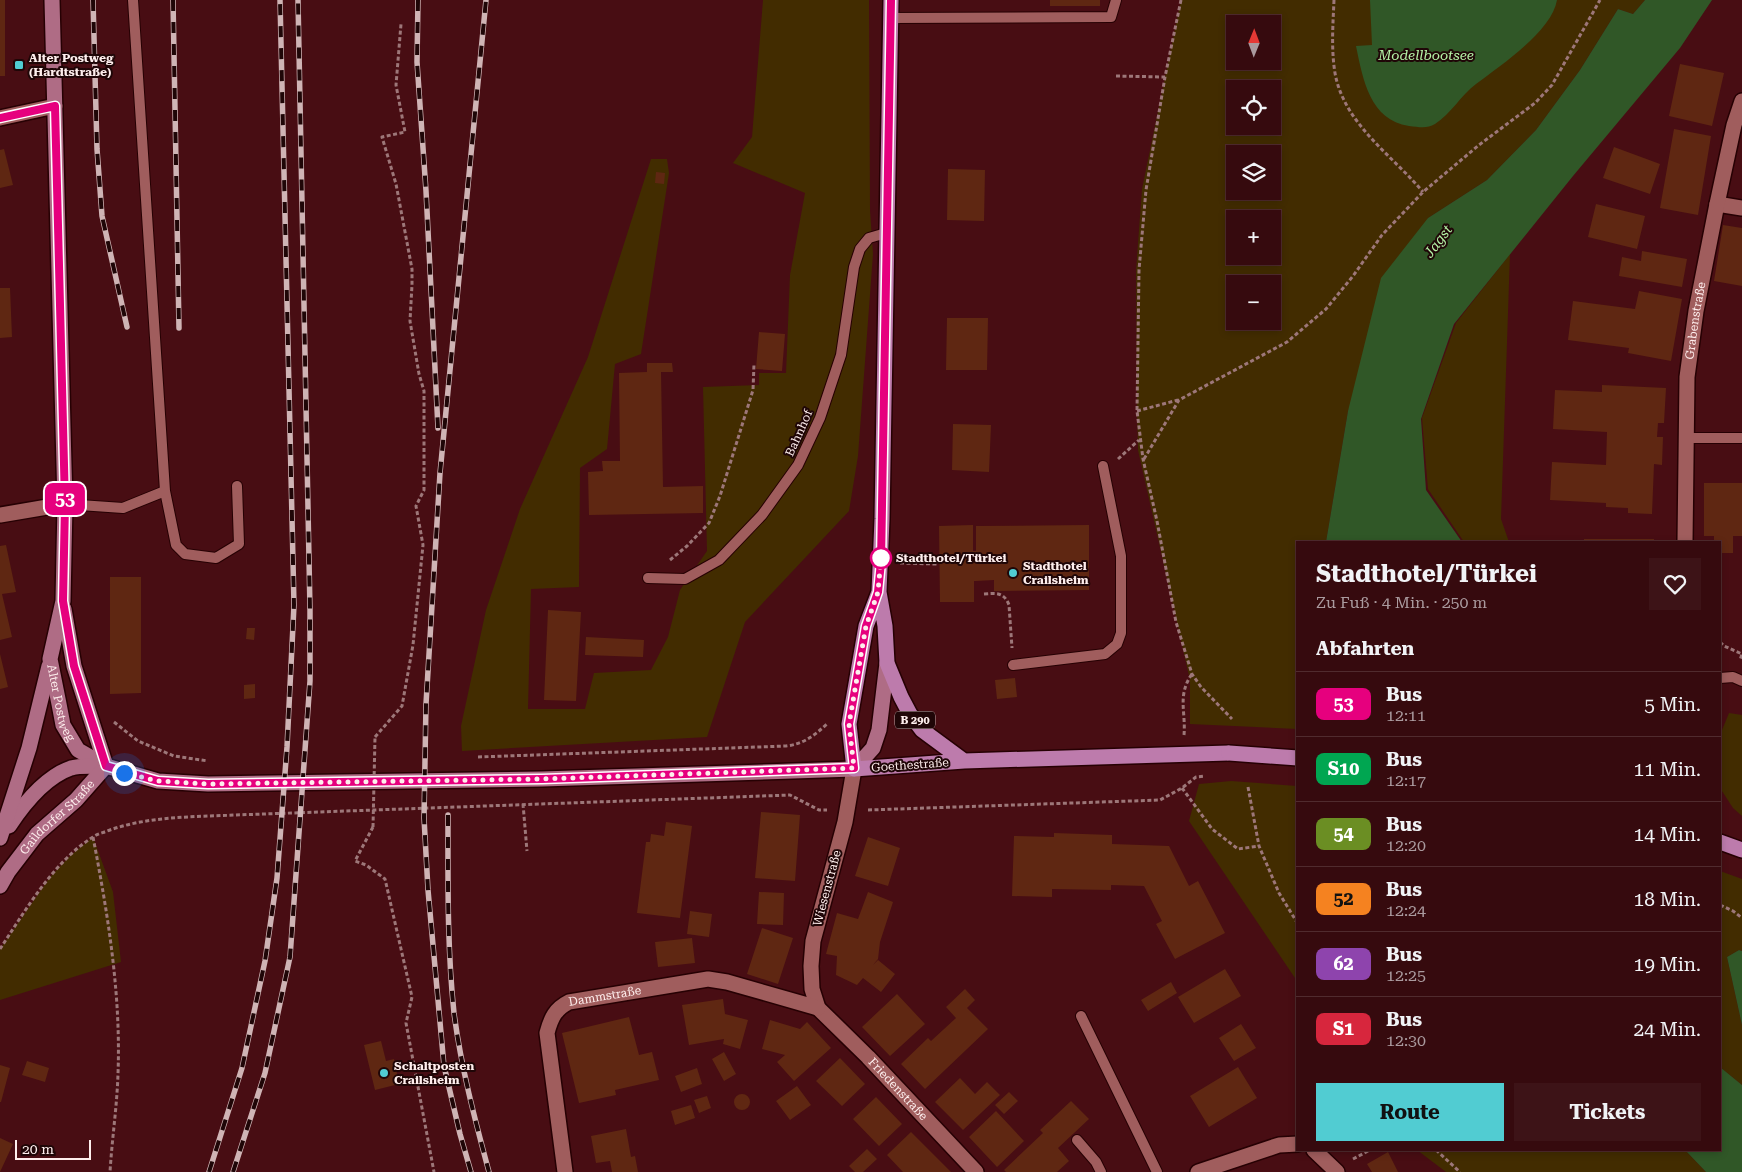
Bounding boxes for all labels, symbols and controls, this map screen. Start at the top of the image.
north arrow [1226,15,1281,70]
map controls [1226,15,1281,330]
water label: Modellbootsee [1377,47,1474,63]
place label: Alter Postweg (Hardtstraße) [29,51,114,79]
marker: Alter Postweg (Hardtstraße) [13,59,25,71]
button: locate [1226,80,1281,135]
button: layers [1226,145,1281,200]
button: + [1226,210,1281,265]
water label: Jagst [1420,221,1456,261]
button: − [1226,275,1281,330]
street label: Grabenstraße [1682,280,1709,360]
street label: Bahnhof [783,407,816,458]
line badge: 53 [42,483,88,515]
text: 53 [55,488,75,509]
marker: Stadthotel/Türkei [870,547,892,569]
place label: Stadthotel/Türkei [896,551,1007,565]
button: heart [1649,558,1701,610]
place label: Stadthotel Crailsheim [1023,559,1089,587]
text: Stadthotel/Türkei [1316,560,1537,588]
marker: Stadthotel Crailsheim [1007,567,1019,579]
text: Zu Fuß · 4 Min. · 250 m [1316,593,1487,612]
text: Abfahrten [1316,637,1414,660]
street label: Alter Postweg [44,663,78,744]
text: Bus [1386,683,1422,706]
text: 53 [1333,693,1354,714]
text: 5 Min. [1644,693,1701,716]
text: 12:11 [1386,706,1426,725]
road number: B 290 [895,712,935,728]
text: Bus [1386,748,1422,771]
street label: Goethestraße [871,755,950,775]
text: S10 [1328,758,1359,779]
text: 11 Min. [1634,758,1701,781]
your location [112,761,137,786]
text: 12:17 [1386,771,1426,790]
street label: Gaildorfer Straße [17,777,98,857]
text: Bus [1386,813,1422,836]
text: 54 [1333,823,1354,844]
text: 14 Min. [1634,823,1701,846]
text: 12:20 [1386,836,1426,855]
street label: Wiesenstraße [810,848,844,928]
text: Bus [1386,878,1422,901]
text: 52 [1333,888,1354,909]
text: 18 Min. [1634,888,1701,911]
text: 12:24 [1386,901,1426,920]
text: Bus [1386,943,1422,966]
text: 62 [1333,953,1354,974]
text: 19 Min. [1634,953,1701,976]
text: 12:25 [1386,966,1426,985]
street label: Dammstraße [568,983,643,1009]
text: Bus [1386,1008,1422,1031]
text: S1 [1333,1018,1354,1039]
text: 24 Min. [1634,1018,1701,1041]
text: 12:30 [1386,1031,1426,1050]
street label: Friedenstraße [866,1055,931,1123]
place label: Schaltposten Crailsheim [394,1059,474,1087]
marker: Schaltposten Crailsheim [378,1067,390,1079]
button: Route [1316,1083,1504,1141]
button: Tickets [1514,1083,1701,1141]
scale bar [15,1137,91,1160]
text: 20 m [22,1141,54,1157]

